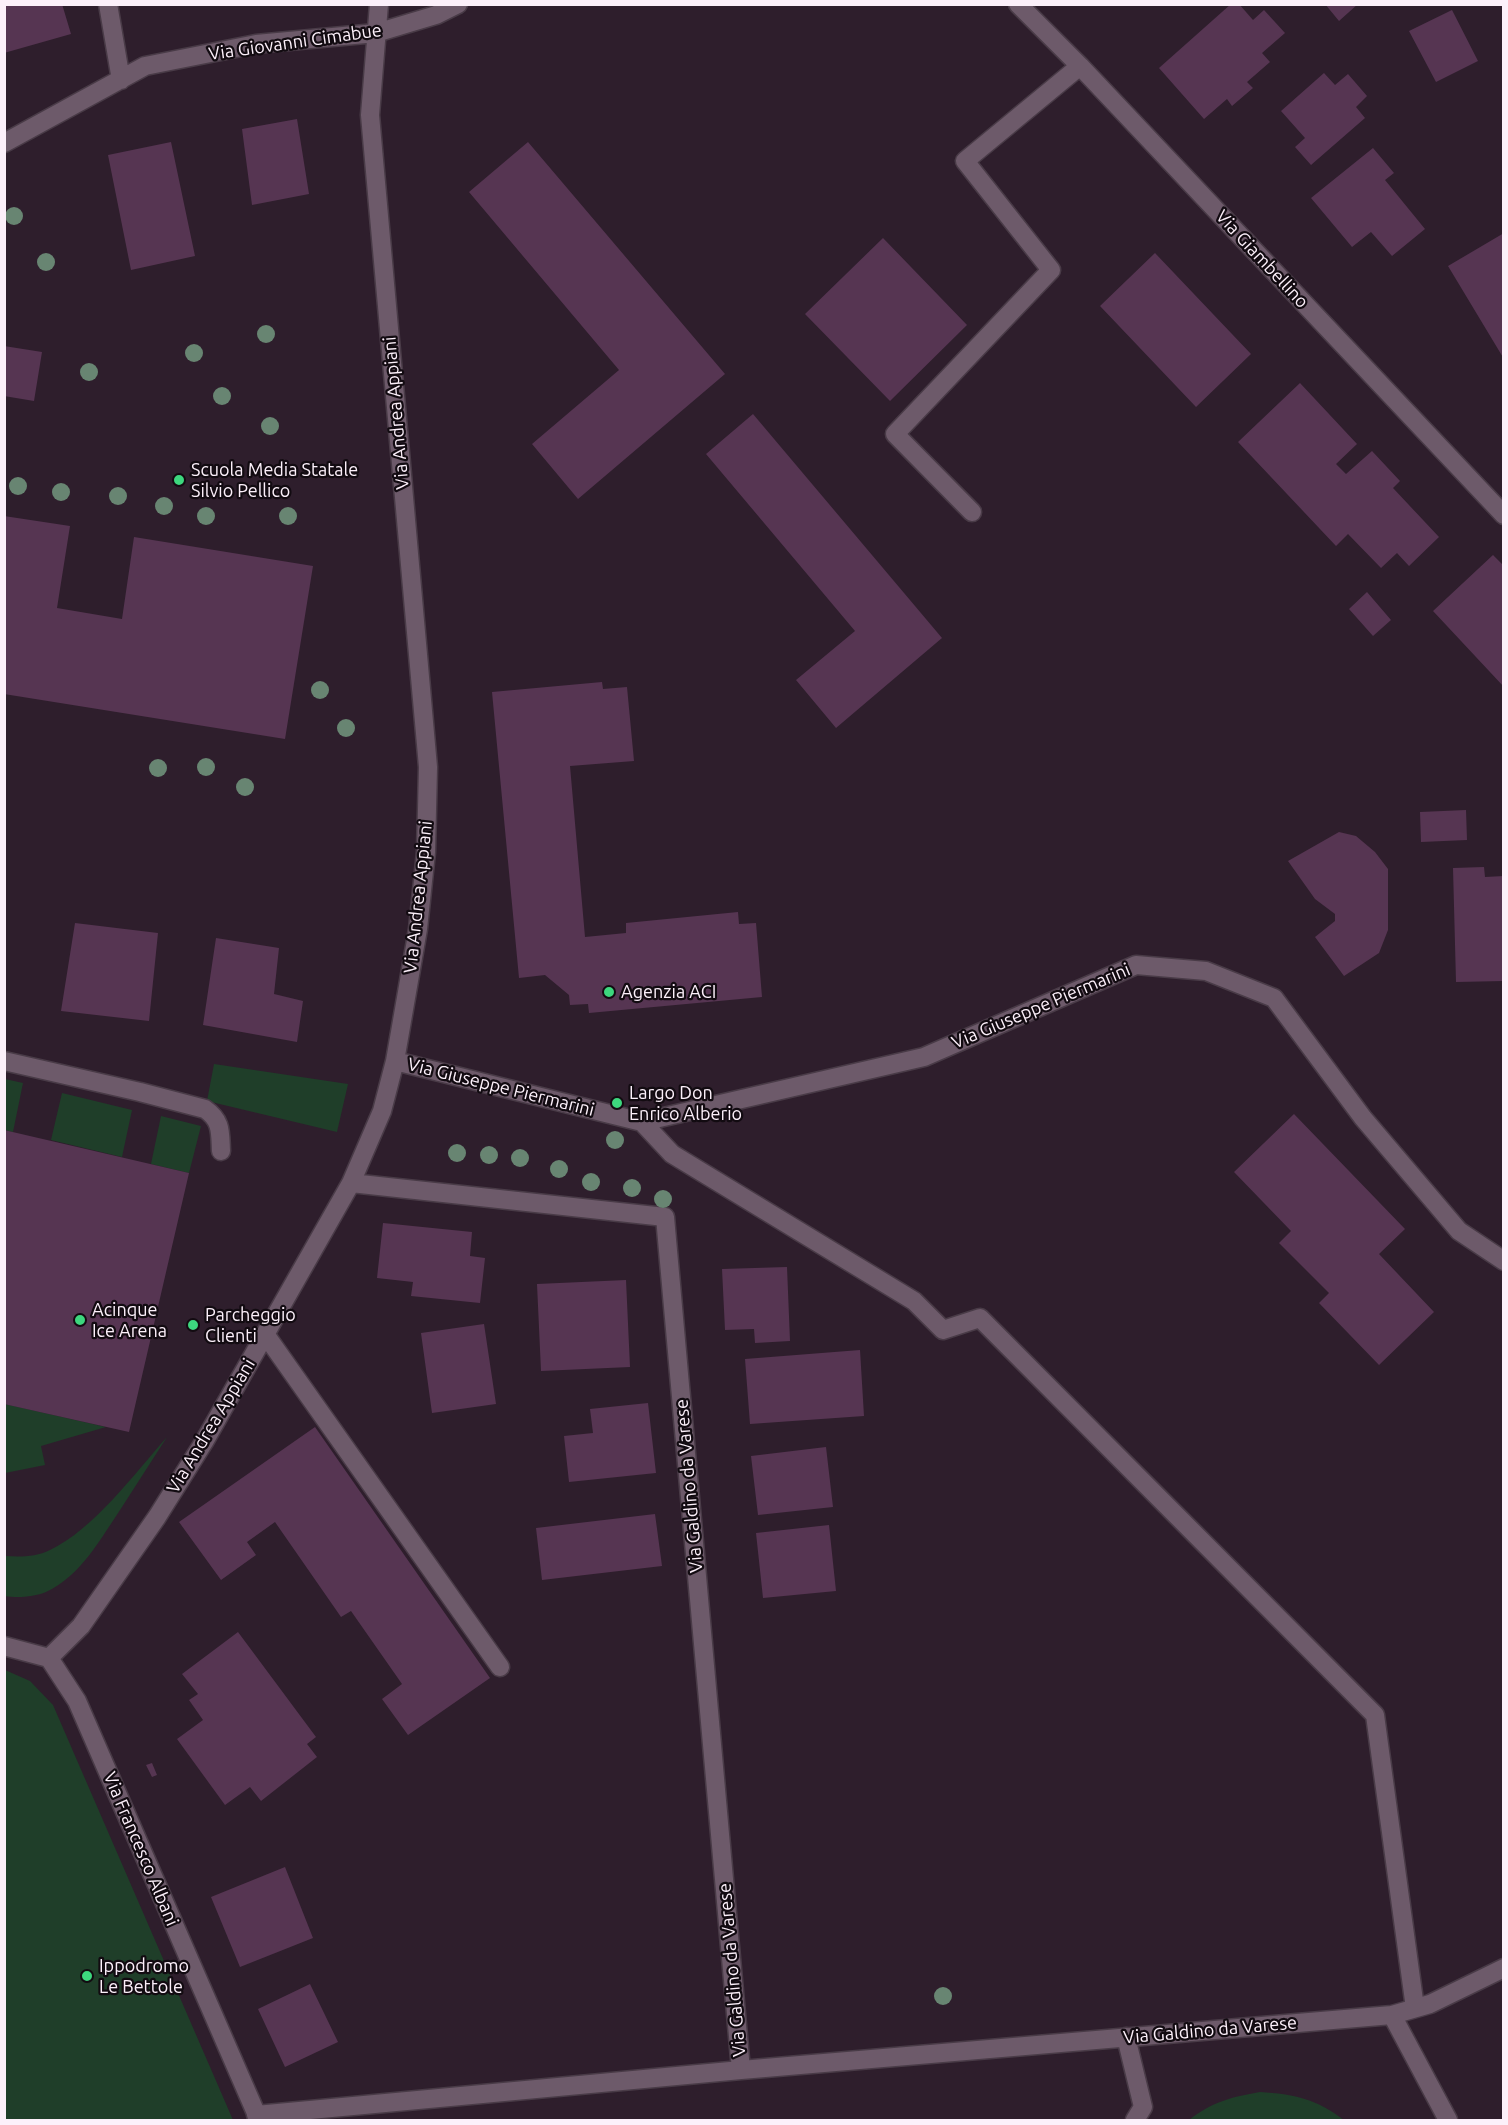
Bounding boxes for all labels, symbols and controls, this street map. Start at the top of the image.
street label: Via Giovanni Cimabue [207,19,383,65]
street label: Via Giambellino [1211,206,1313,312]
street label: Via Andrea Appiani [379,336,413,490]
place label: Scuola Media Statale Silvio Pellico [191,459,358,502]
marker: Scuola Media Statale Silvio Pellico [172,473,186,487]
street label: Via Andrea Appiani [399,820,437,974]
street label: Via Giuseppe Piermarini [949,959,1133,1053]
place label: Agenzia ACI [621,981,716,1003]
marker: Agenzia ACI [602,985,616,999]
street label: Via Giuseppe Piermarini [405,1053,597,1121]
place label: Largo Don Enrico Alberio [629,1082,742,1124]
marker: Largo Don Enrico Alberio [610,1096,624,1110]
place label: Acinque Ice Arena [92,1299,167,1342]
place label: Parcheggio Clienti [205,1304,296,1346]
marker: Acinque Ice Arena [73,1313,87,1327]
marker: Parcheggio Clienti [186,1318,200,1332]
street label: Via Andrea Appiani [162,1355,260,1497]
street label: Via Galdino da Varese [671,1398,707,1574]
street label: Via Francesco Albani [99,1769,183,1929]
street label: Via Galdino da Varese [714,1882,750,2058]
place label: Ippodromo Le Bettole [99,1955,189,1998]
marker: Ippodromo Le Bettole [80,1969,94,1983]
street label: Via Galdino da Varese [1122,2012,1298,2048]

